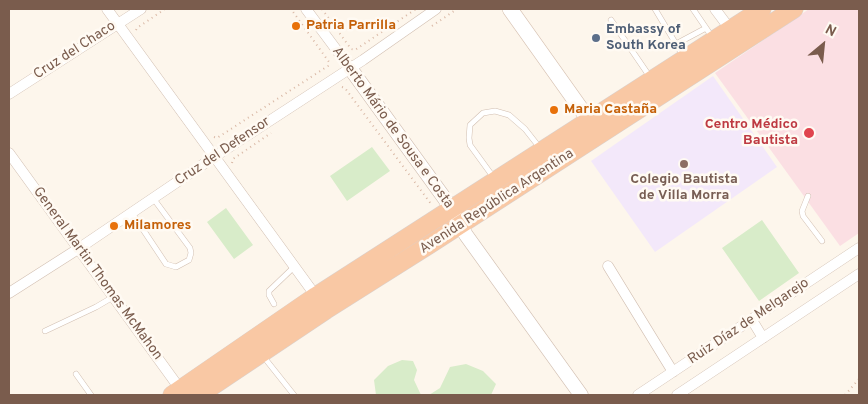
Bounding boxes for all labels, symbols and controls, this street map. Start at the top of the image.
street label: Cruz del Chaco [31,18,119,84]
place label: Patria Parrilla [306,18,396,34]
marker: Patria Parrilla [290,20,302,32]
north arrow [798,20,848,70]
text: N [822,21,839,41]
place label: Embassy of South Korea [606,22,686,54]
marker: Embassy of South Korea [590,32,602,44]
street label: Alberto Mário de Sousa e Costa [328,44,456,212]
place label: Maria Castaña [564,102,657,118]
marker: Maria Castaña [548,104,560,116]
street label: Cruz del Defensor [172,114,274,190]
place label: Centro Médico Bautista [705,117,798,150]
marker: Centro Médico Bautista [802,126,816,140]
street label: Avenida República Argentina [417,146,577,258]
marker: Colegio Bautista de Villa Morra [678,158,690,170]
place label: Colegio Bautista de Villa Morra [630,172,738,204]
street label: General Martin Thomas McMahon [29,184,165,364]
place label: Milamores [124,218,191,234]
marker: Milamores [108,220,120,232]
street label: Ruiz Díaz de Melgarejo [685,275,813,369]

